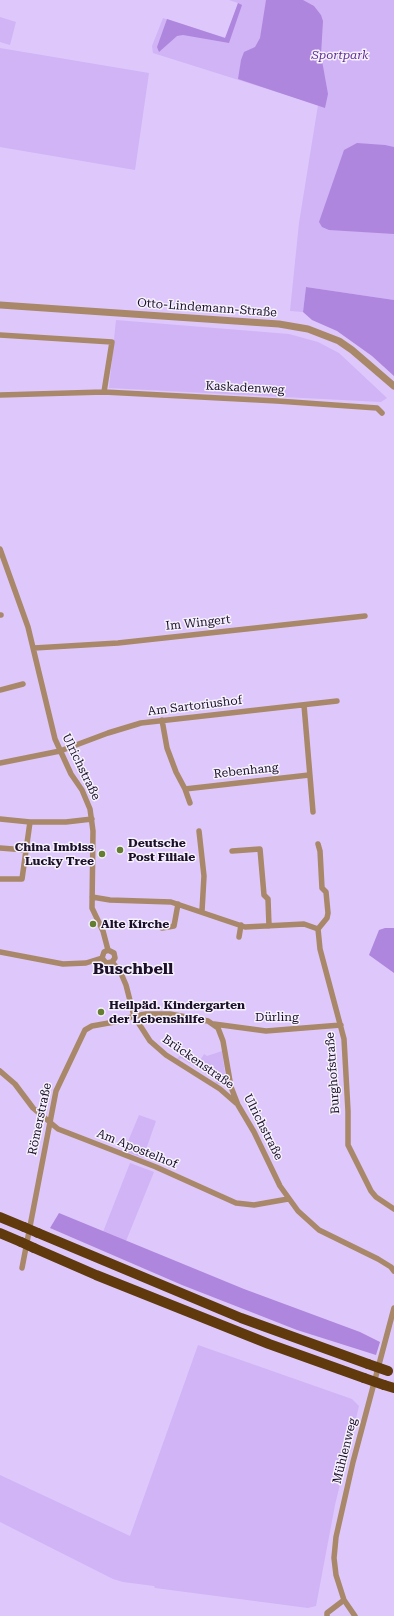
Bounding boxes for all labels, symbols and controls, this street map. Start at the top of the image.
park label: Sportpark [311,48,369,62]
street label: Otto-Lindemann-Straße [137,296,277,320]
street label: Kaskadenweg [205,379,285,397]
street label: Im Wingert [165,612,231,634]
street label: Am Sartoriushof [147,693,243,719]
street label: Ulrichstraße [59,731,103,803]
street label: Rebenhang [213,760,279,782]
place label: Deutsche Post Filiale [128,836,195,864]
place label: China Imbiss Lucky Tree [15,840,94,868]
marker: Deutsche Post Filiale [115,845,125,855]
marker: China Imbiss Lucky Tree [97,849,107,859]
place label: Alte Kirche [101,917,169,931]
marker: Alte Kirche [88,919,98,929]
district label: Buschbell [93,959,173,979]
place label: Heilpäd. Kindergarten der Lebenshilfe [109,998,245,1026]
marker: Heilpäd. Kindergarten der Lebenshilfe [96,1007,106,1017]
street label: Dürling [255,1010,299,1024]
street label: Brückenstraße [159,1032,237,1092]
street label: Burghofstraße [323,1032,343,1114]
street label: Römerstraße [25,1082,55,1156]
street label: Ulrichstraße [240,1092,286,1162]
street label: Am Apostelhof [95,1126,179,1172]
street label: Mühlenweg [330,1417,360,1485]

